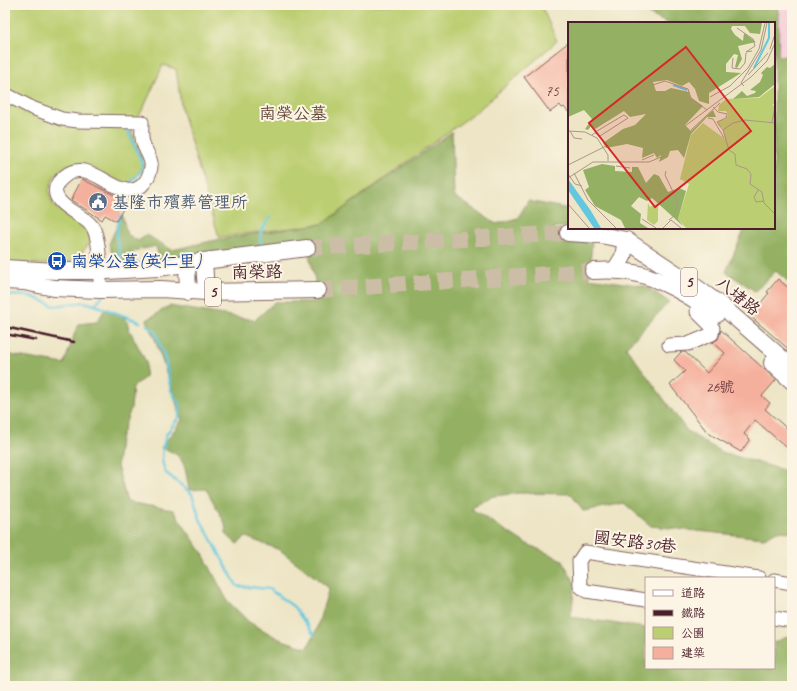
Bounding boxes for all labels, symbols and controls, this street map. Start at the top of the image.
inset map [568,22,775,229]
house number: 75 [545,82,560,101]
park label: 南榮公墓 [259,103,327,124]
public building icon: 基隆市殯葬管理所 [87,191,109,213]
place label: 基隆市殯葬管理所 [112,192,248,213]
bus stop icon: 南榮公墓(英仁里) [46,250,68,272]
place label: 南榮公墓(英仁里) [71,251,203,272]
street label: 南榮路 [231,261,283,283]
road number: 5 [681,268,697,296]
street label: 八堵路 [712,272,764,320]
road number: 5 [205,278,221,306]
house number: 26號 [706,378,734,397]
street label: 國安路30巷 [592,527,679,558]
legend [645,577,775,669]
text: 道路 [681,585,705,601]
text: 鐵路 [681,605,705,621]
text: 公園 [681,625,705,641]
text: 建築 [681,645,705,661]

